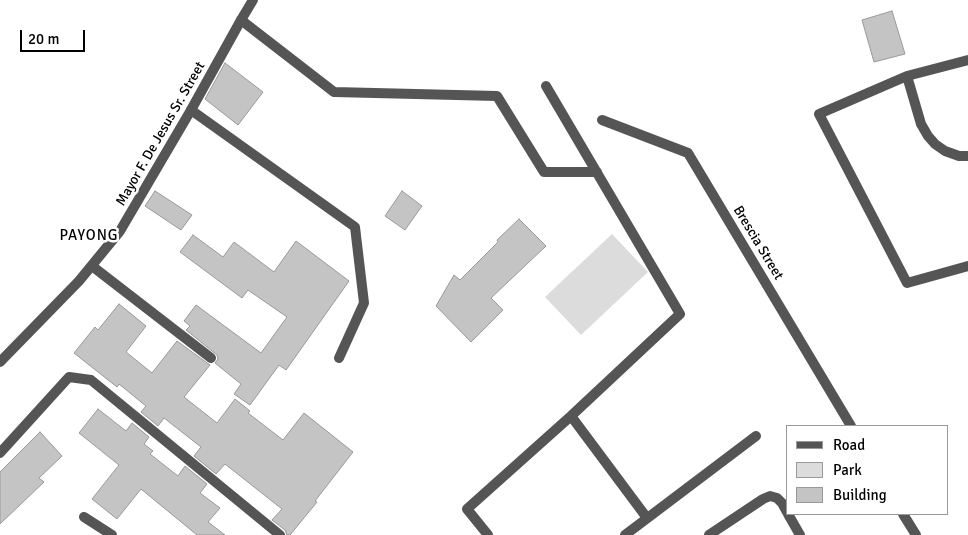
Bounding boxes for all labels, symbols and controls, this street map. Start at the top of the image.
scale bar [22,20,88,52]
text: 20 m [28,30,59,48]
street label: Mayor F. De Jesus Sr. Street [113,59,209,209]
street label: Brescia Street [729,203,787,283]
district label: PAYONG [59,227,119,245]
legend [786,425,948,515]
text: Road [833,436,865,454]
text: Park [833,461,862,479]
text: Building [833,486,887,504]

